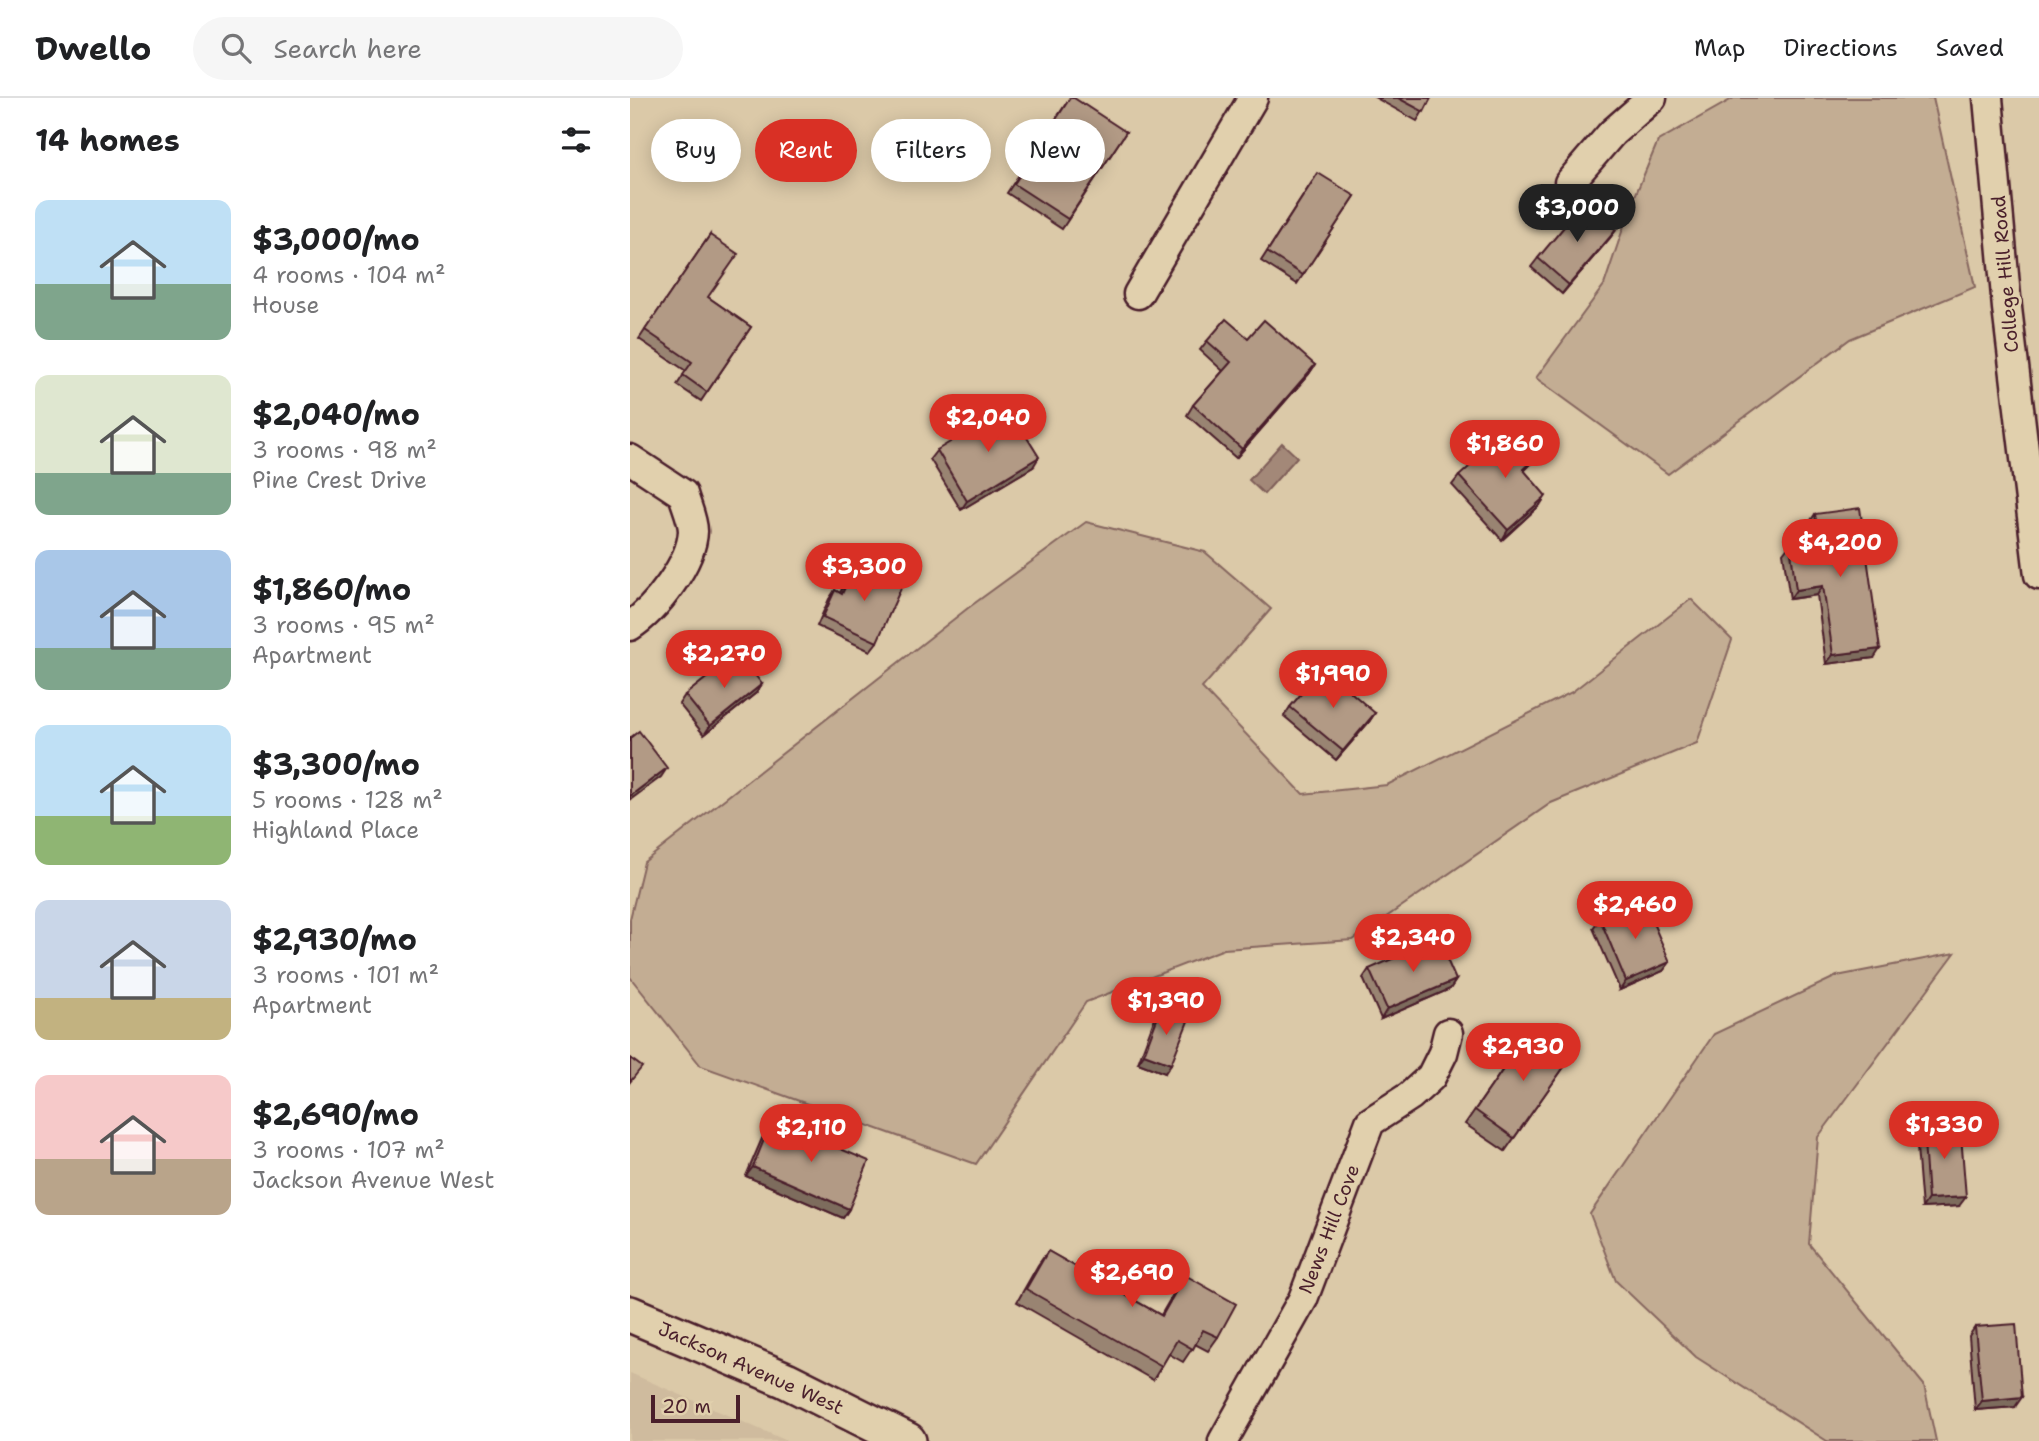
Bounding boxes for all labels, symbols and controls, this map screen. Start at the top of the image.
search box [193,17,683,80]
text: Dwello [35,26,151,71]
icon: search [217,29,255,67]
text: Search here [273,31,422,66]
text: Map [1694,32,1745,64]
text: Directions [1783,32,1898,64]
text: Saved [1936,32,2004,64]
chip: Buy [651,119,741,182]
chip: Rent [755,119,857,182]
chip: Filters [871,119,991,182]
chip: New [1005,119,1105,182]
text: 14 homes [35,120,180,161]
icon: filters [557,121,595,159]
pin: $3,000 [1520,184,1634,244]
text: $3,000 [1535,192,1619,222]
street label: College Hill Road [1986,194,2024,354]
text: $3,000/mo [252,219,420,260]
icon: home [91,228,175,312]
text: 4 rooms · 104 m² [252,260,445,290]
text: House [252,290,320,320]
text: $2,040/mo [252,394,420,435]
pin: $2,040 [931,394,1045,454]
text: $2,040 [945,402,1031,432]
icon: home [91,403,175,487]
pin: $1,860 [1448,420,1562,480]
text: $1,860 [1466,428,1544,458]
text: 3 rooms · 98 m² [252,435,437,465]
text: Pine Crest Drive [252,465,427,495]
pin: $4,200 [1783,519,1897,579]
text: $4,200 [1798,527,1882,557]
pin: $3,300 [807,544,921,603]
text: $3,300 [821,551,907,581]
text: $1,860/mo [252,569,411,610]
icon: home [91,578,175,662]
text: 3 rooms · 95 m² [252,610,435,640]
pin: $2,270 [667,630,781,690]
text: $2,270 [682,638,766,668]
text: Apartment [252,640,372,670]
pin: $1,990 [1276,650,1390,710]
text: $1,990 [1295,658,1371,688]
text: $3,300/mo [252,744,420,785]
icon: home [91,753,175,837]
text: 5 rooms · 128 m² [252,785,443,815]
text: Highland Place [252,815,419,845]
pin: $2,460 [1578,882,1692,941]
text: $2,460 [1593,889,1677,919]
pin: $2,340 [1356,914,1470,974]
text: $2,930/mo [252,919,417,960]
text: $2,340 [1370,922,1456,952]
icon: home [91,928,175,1012]
text: 3 rooms · 101 m² [252,960,439,990]
pin: $1,390 [1109,978,1223,1037]
text: $1,390 [1127,985,1205,1015]
text: Apartment [252,990,372,1020]
pin: $2,930 [1466,1024,1580,1083]
text: $2,930 [1482,1031,1564,1061]
text: $2,690/mo [252,1094,419,1135]
pin: $1,330 [1887,1102,2001,1161]
icon: home [91,1103,175,1187]
pin: $2,110 [754,1104,868,1164]
text: $1,330 [1905,1109,1983,1139]
text: $2,110 [775,1112,847,1142]
text: 3 rooms · 107 m² [252,1135,445,1165]
street label: News Hill Cove [1293,1161,1365,1297]
text: Jackson Avenue West [252,1165,495,1195]
pin: $2,690 [1075,1250,1189,1309]
text: $2,690 [1090,1257,1174,1287]
street label: Jackson Avenue West [654,1316,848,1420]
scale bar [651,1392,740,1424]
text: 20 m [662,1394,711,1419]

